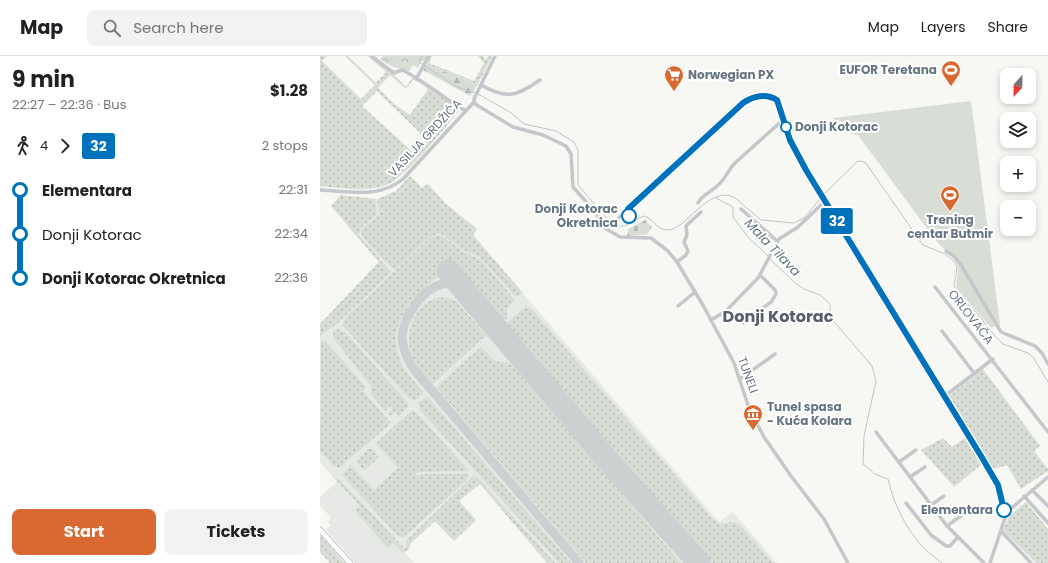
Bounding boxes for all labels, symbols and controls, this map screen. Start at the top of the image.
search box [87,10,367,46]
text: Map [20,14,63,41]
icon: search [101,17,123,39]
text: Search here [133,17,224,38]
text: Map [868,17,899,37]
text: Layers [921,17,965,37]
text: Share [987,17,1028,37]
sports icon: EUFOR Teretana [940,59,962,87]
place label: EUFOR Teretana [839,61,937,78]
text: 9 min [12,64,75,95]
supermarket icon: Norwegian PX [663,64,685,92]
place label: Norwegian PX [688,66,775,83]
north arrow [1000,68,1036,104]
map controls [1000,68,1036,236]
text: $1.28 [270,80,308,101]
text: 22:27 – 22:36 · Bus [12,95,126,114]
street label: VASILJA GRDŽIĆA [384,95,465,180]
button: layers [1000,112,1036,148]
place label: Donji Kotorac [795,118,878,135]
marker: Donji Kotorac [780,121,792,133]
icon: walk [12,135,34,157]
icon: forward [54,135,76,157]
text: 4 [40,136,48,155]
text: 32 [90,136,107,156]
text: 2 stops [262,136,308,155]
button: + [1000,156,1036,192]
text: Elementara [42,180,132,201]
text: 22:31 [278,180,308,199]
sports icon: Trening centar Butmir [939,184,961,212]
place label: Donji Kotorac Okretnica [535,200,618,231]
button: − [1000,200,1036,236]
marker: Donji Kotorac Okretnica [621,208,637,224]
line badge: 32 [819,208,855,234]
text: 32 [829,211,845,231]
place label: Trening centar Butmir [907,211,993,242]
water label: Mala Tilava [740,214,805,281]
text: Donji Kotorac [42,224,142,245]
text: 22:34 [274,224,308,243]
text: Donji Kotorac Okretnica [42,268,226,289]
text: 22:36 [274,268,308,287]
street label: ORLOVAČA [945,286,998,347]
district label: Donji Kotorac [723,305,834,328]
street label: TUNELI [734,354,763,395]
place label: Tunel spasa - Kuća Kolara [767,398,852,429]
museum icon: Tunel spasa - Kuća Kolara [742,403,764,431]
place label: Elementara [921,501,993,518]
marker: Elementara [996,502,1012,518]
button: Start [12,509,156,555]
button: Tickets [164,509,308,555]

